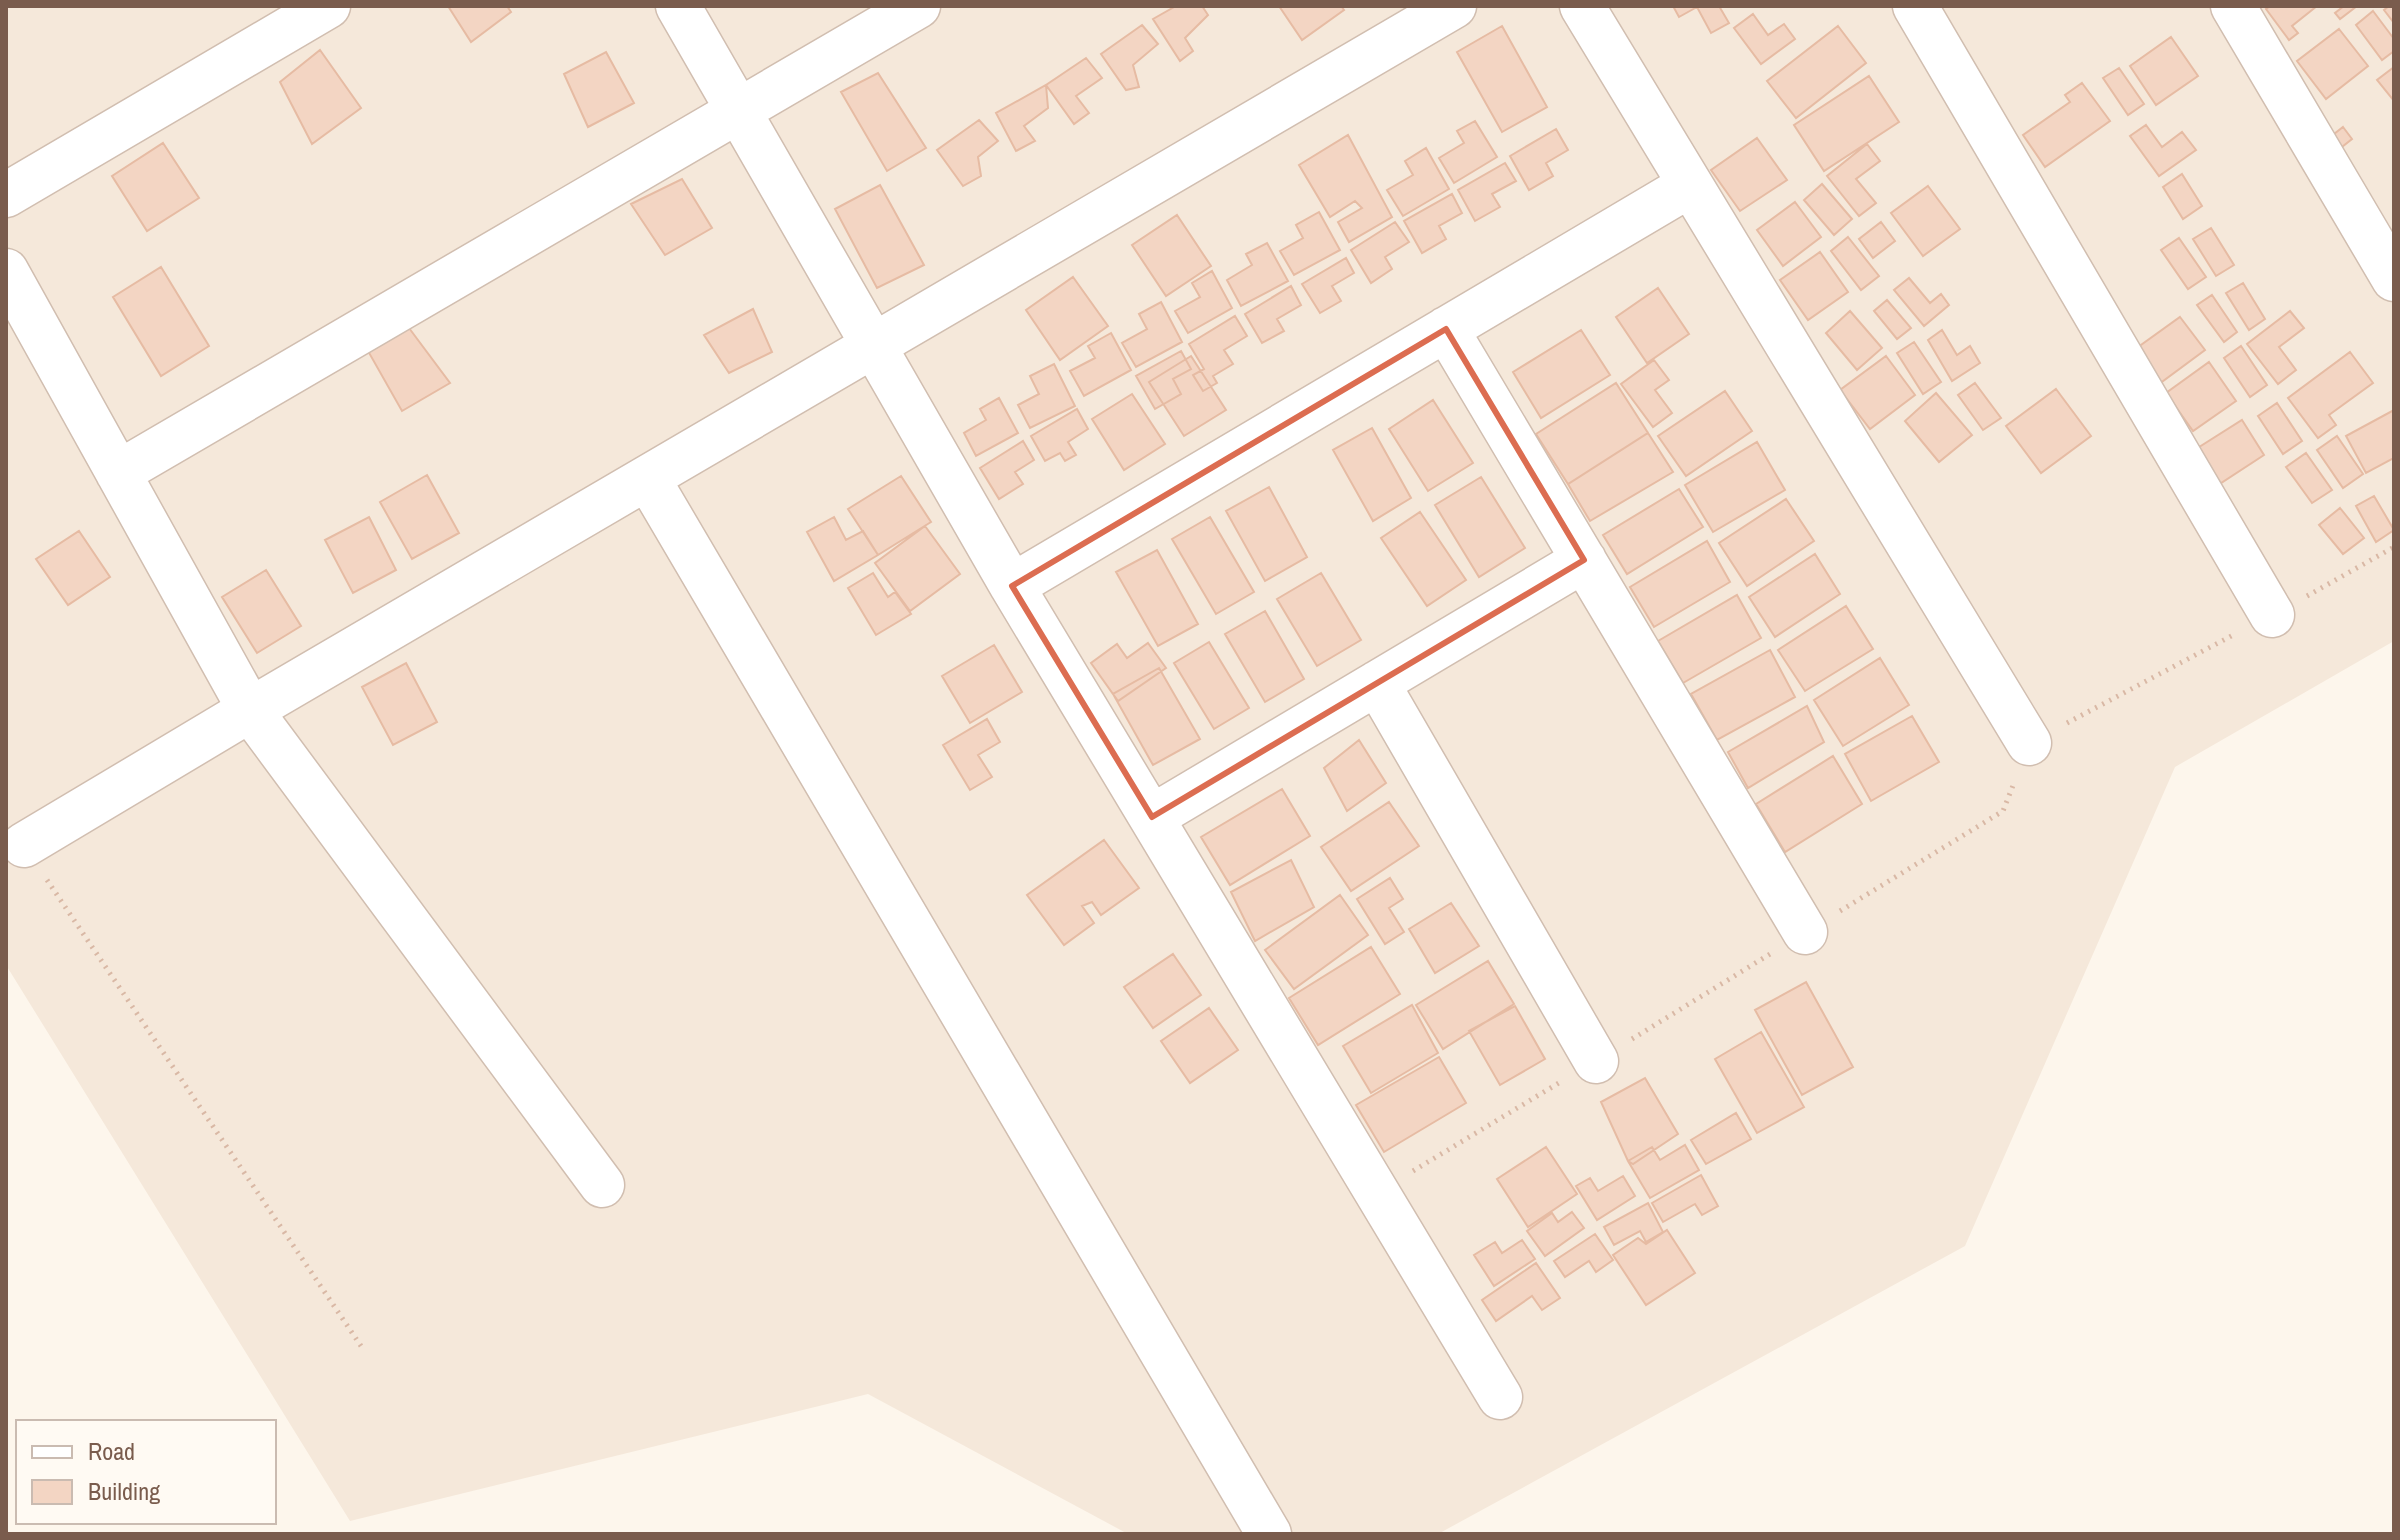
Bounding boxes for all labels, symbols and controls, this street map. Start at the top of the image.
legend [16,1420,276,1524]
text: Road [88,1435,135,1467]
text: Building [88,1475,160,1507]

